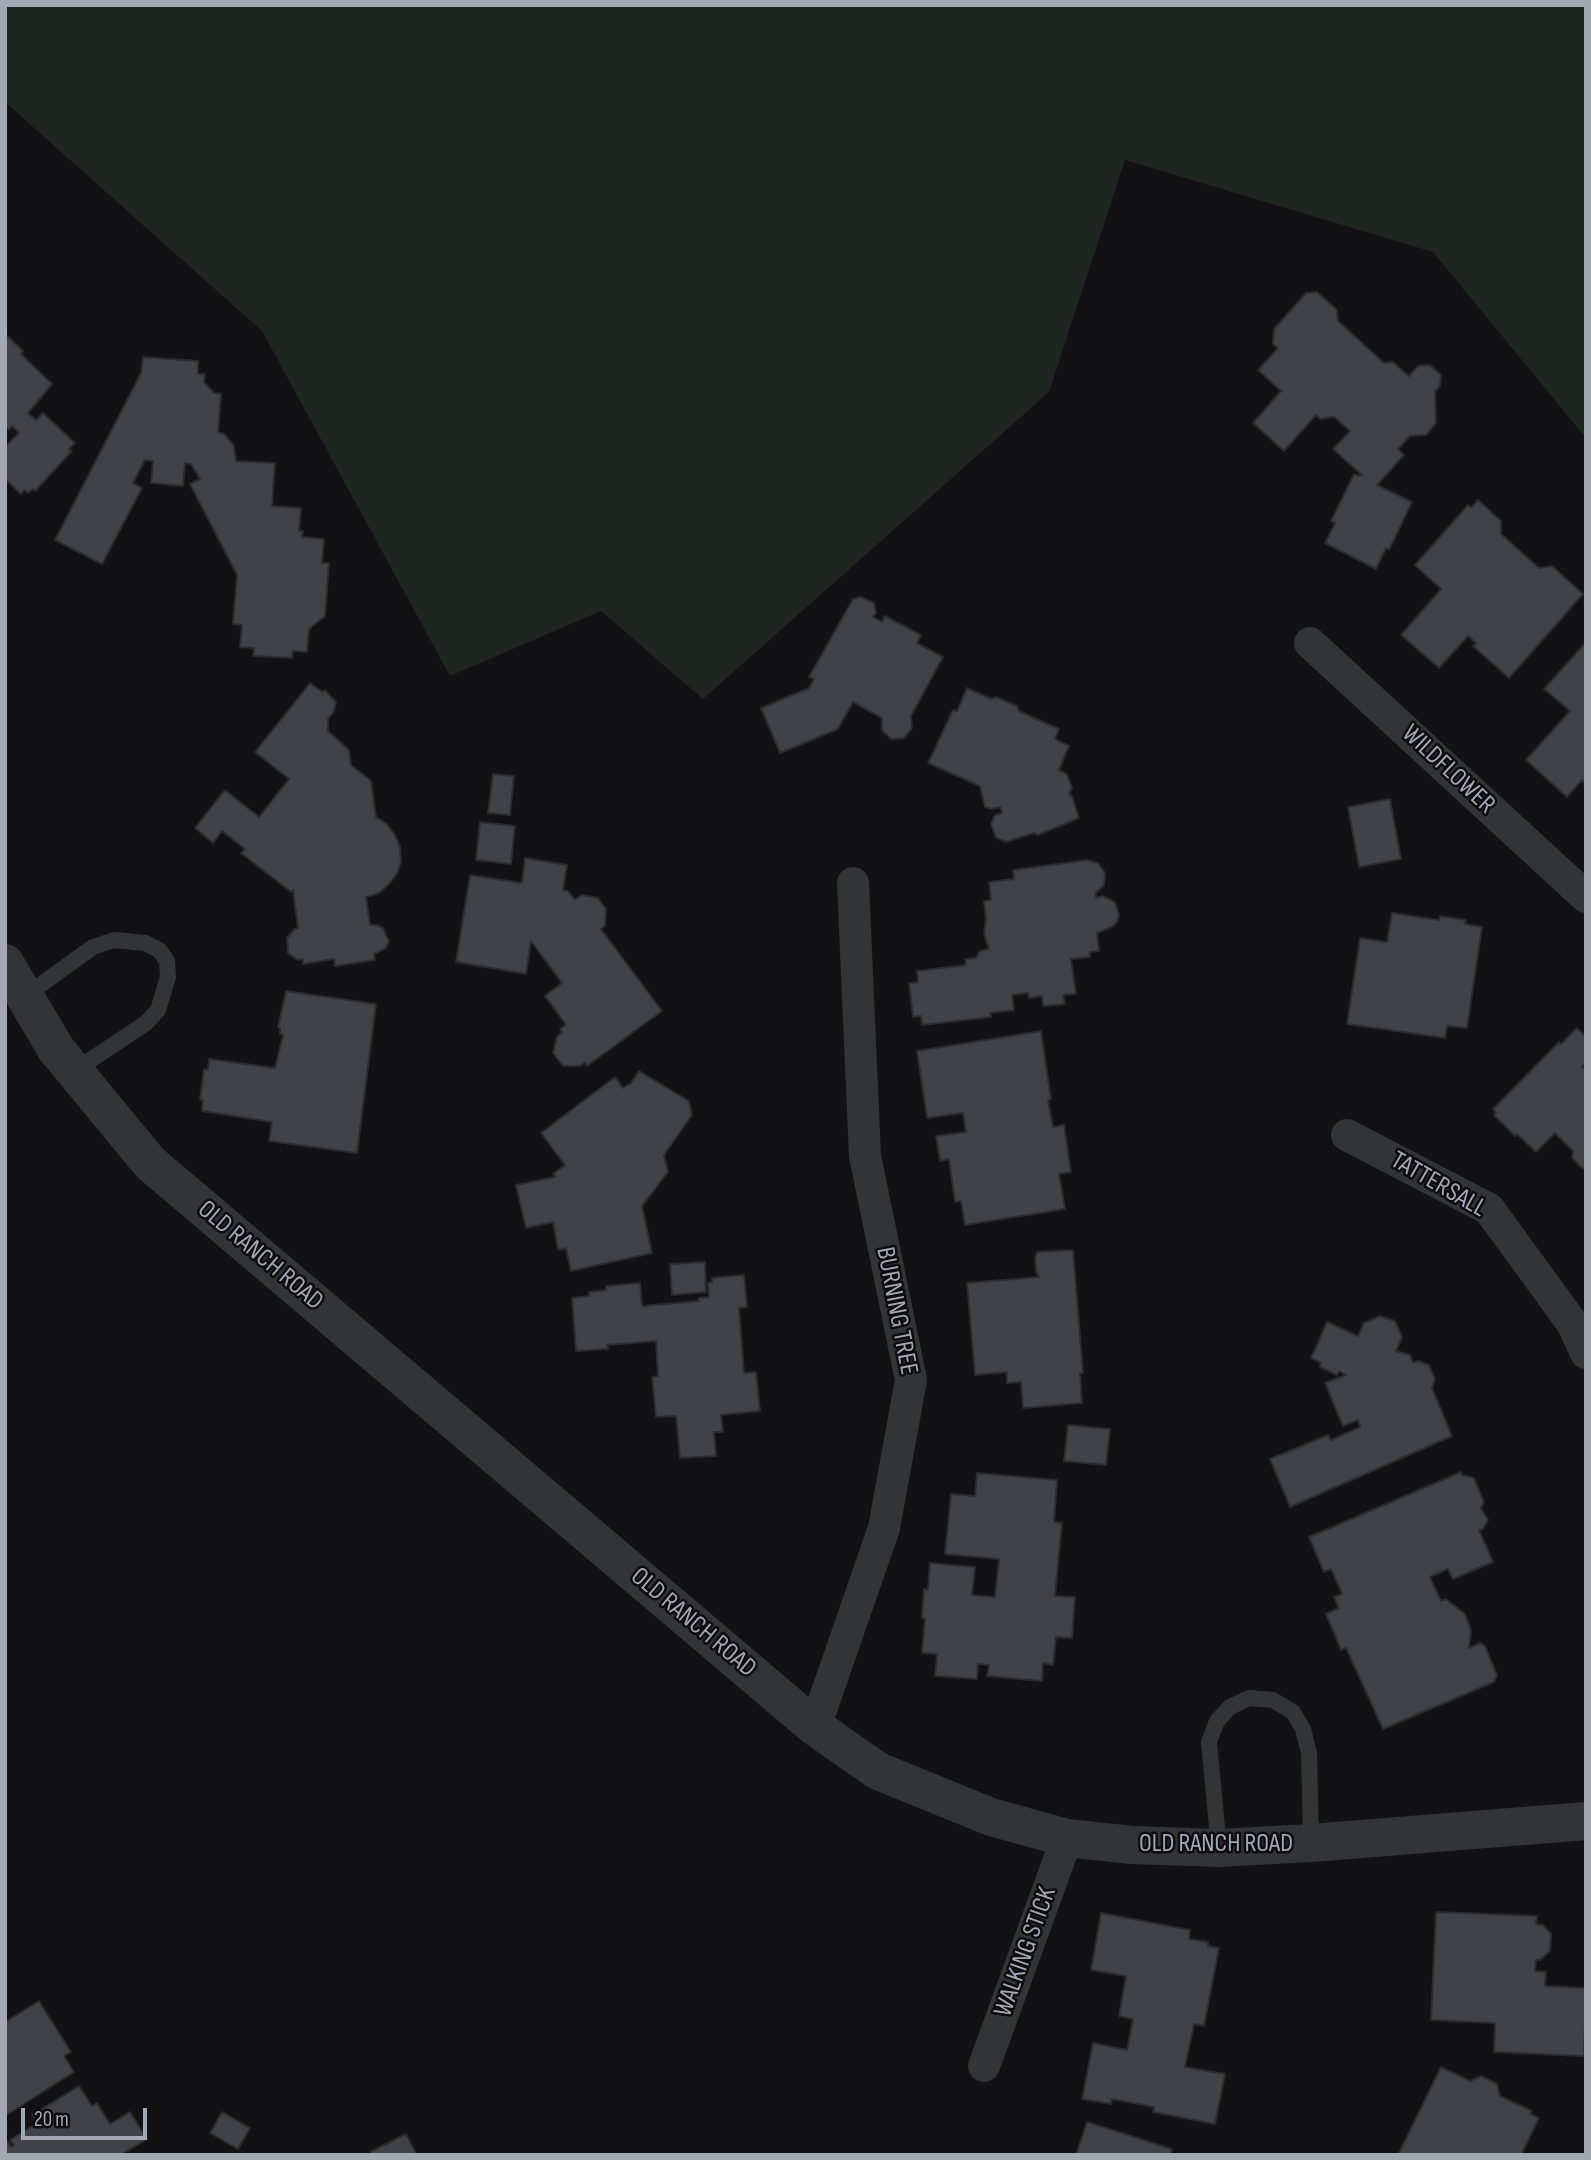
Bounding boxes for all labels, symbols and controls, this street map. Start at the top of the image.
street label: WILDFLOWER [1395,719,1501,821]
street label: TATTERSALL [1385,1145,1491,1225]
street label: OLD RANCH ROAD [191,1195,329,1317]
street label: BURNING TREE [868,1245,924,1377]
street label: OLD RANCH ROAD [624,1562,762,1684]
street label: OLD RANCH ROAD [1139,1828,1293,1860]
street label: WALKING STICK [988,1883,1064,2021]
scale bar [24,2094,150,2138]
text: 20 m [34,2107,69,2132]

